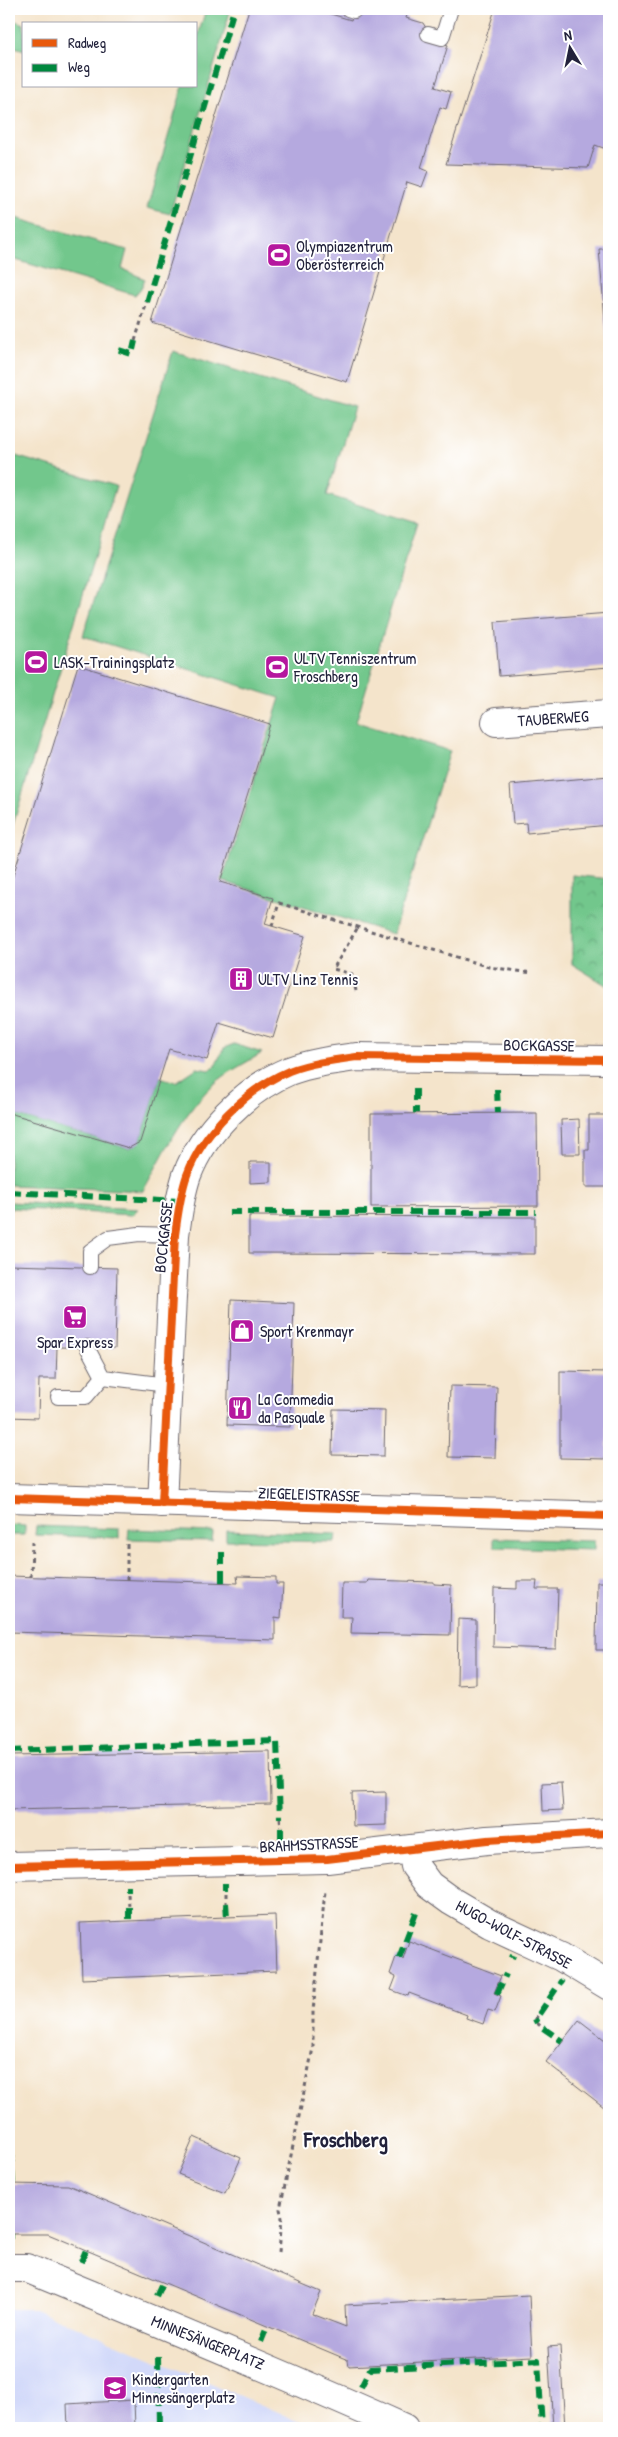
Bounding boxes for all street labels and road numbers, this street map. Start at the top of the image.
street label: TAUBERWEG [517,705,590,731]
street label: BOCKGASSE [503,1033,575,1057]
street label: BOCKGASSE [148,1200,178,1274]
street label: ZIEGELEISTRASSE [258,1481,360,1507]
street label: BRAHMSSTRASSE [259,1830,359,1858]
street label: HUGO-WOLF-STRASSE [452,1894,576,1974]
street label: MINNESÄNGERPLATZ [148,2309,268,2375]

